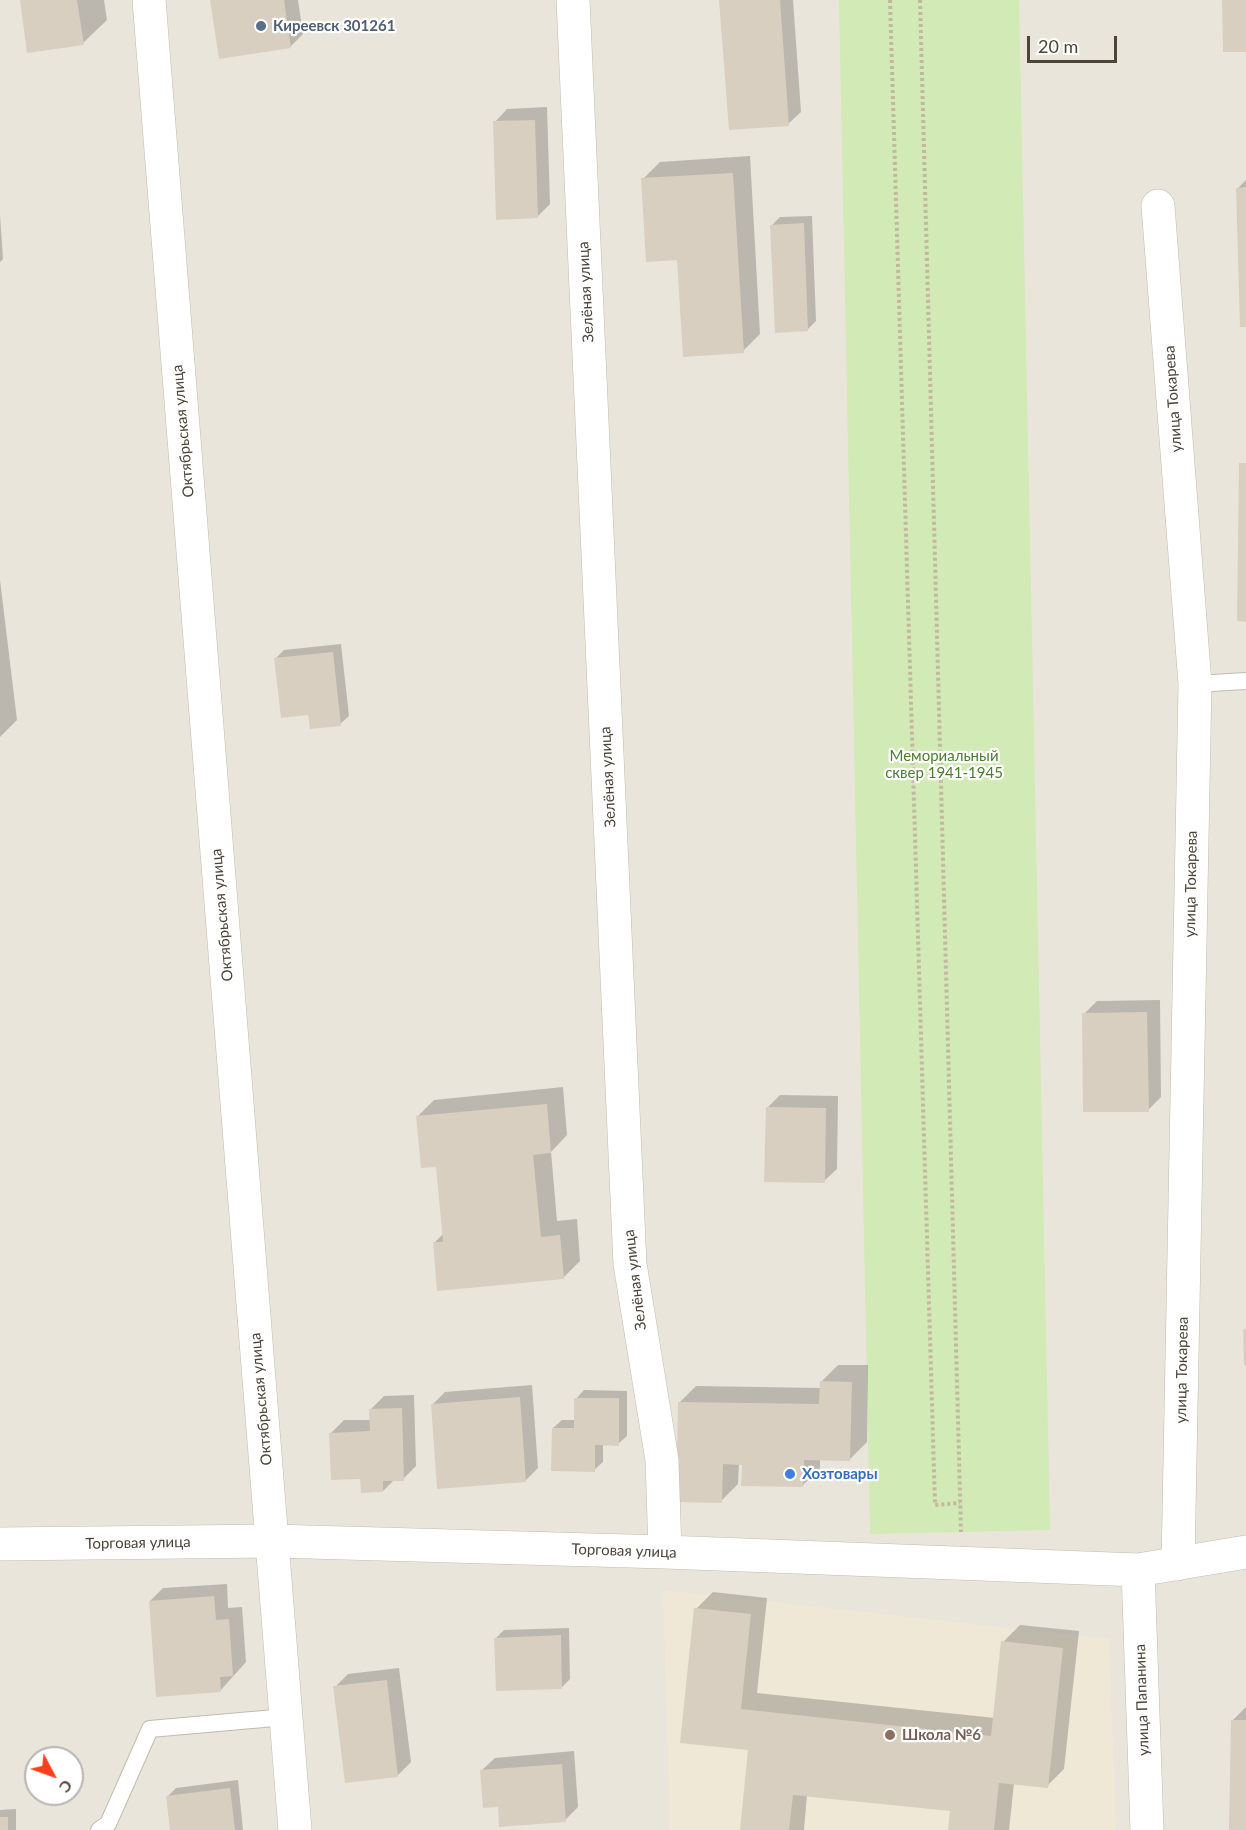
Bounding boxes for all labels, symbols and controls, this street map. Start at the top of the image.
place label: Киреевск 301261 [273,17,395,35]
marker: Киреевск 301261 [254,19,268,33]
scale bar [1030,24,1120,62]
text: 20 m [1038,35,1078,57]
street label: Зелёная улица [574,241,598,343]
street label: улица Токарева [1160,345,1186,453]
street label: Октябрьская улица [168,364,198,498]
street label: Зелёная улица [596,726,620,828]
park label: Мемориальный сквер 1941-1945 [885,747,1003,782]
street label: улица Токарева [1181,830,1201,938]
street label: Октябрьская улица [207,848,237,982]
street label: Зелёная улица [620,1229,650,1331]
street label: улица Токарева [1172,1316,1192,1424]
street label: Октябрьская улица [246,1332,276,1466]
place label: Хозтовары [802,1465,878,1483]
marker: Хозтовары [783,1467,797,1481]
street label: Торговая улица [85,1533,191,1553]
street label: Торговая улица [571,1540,677,1562]
street label: улица Папанина [1131,1644,1153,1756]
place label: Школа №6 [902,1726,981,1744]
marker: Школа №6 [883,1728,897,1742]
north arrow [24,1746,84,1806]
text: С [56,1777,77,1797]

